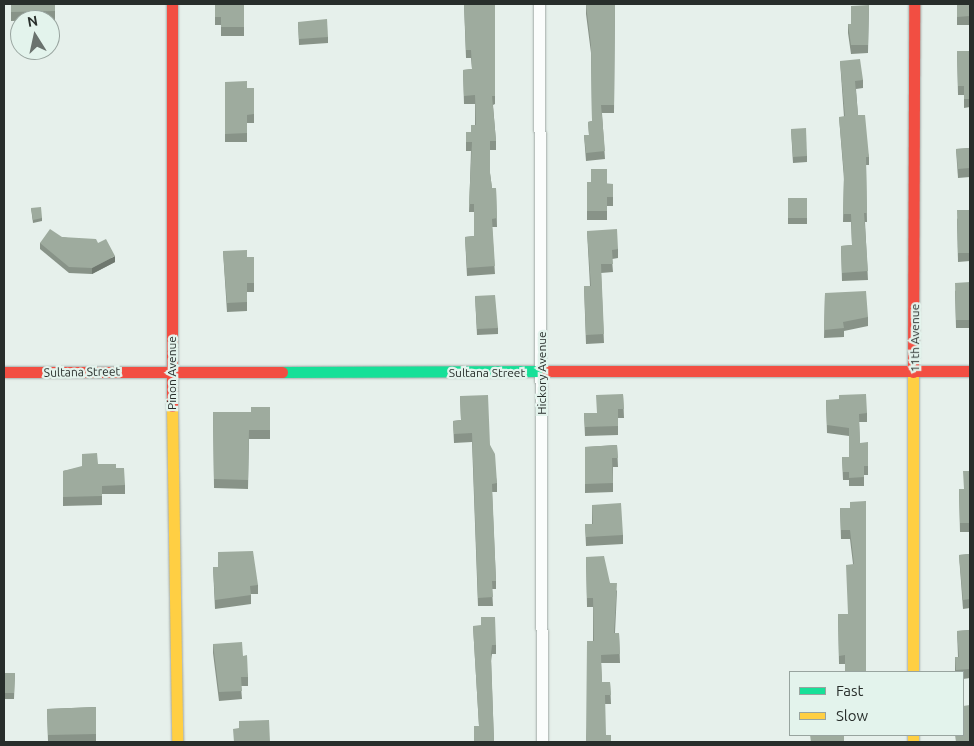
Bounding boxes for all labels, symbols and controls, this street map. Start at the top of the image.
north arrow [10,10,60,60]
text: N [26,12,39,30]
street label: 11th Avenue [908,304,922,372]
street label: Hickory Avenue [535,331,549,415]
street label: Pinon Avenue [165,336,179,410]
street label: Sultana Street [44,364,120,380]
street label: Sultana Street [449,366,525,380]
legend [789,671,964,736]
text: Fast [836,682,863,699]
text: Slow [836,707,868,724]

